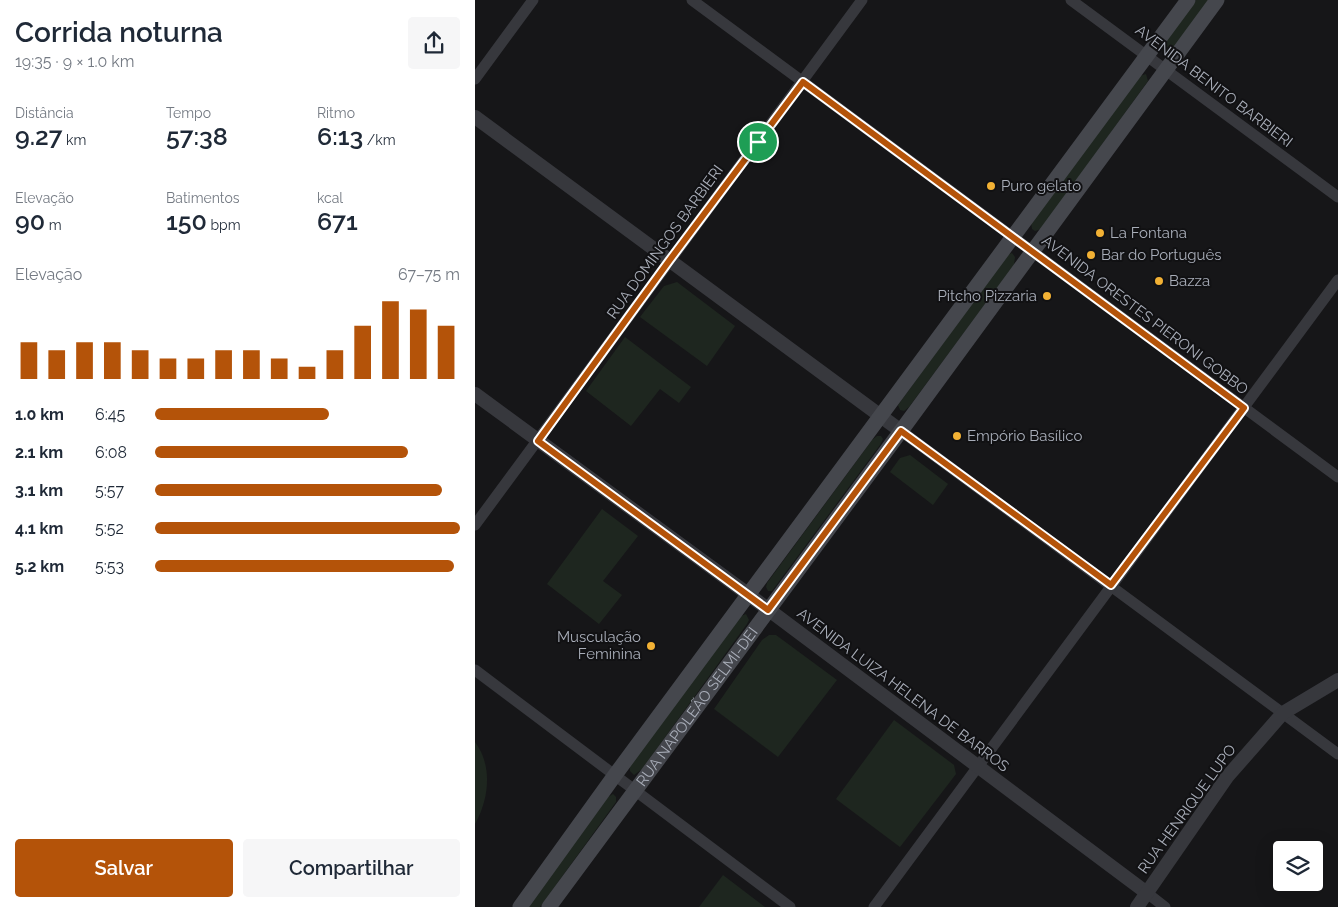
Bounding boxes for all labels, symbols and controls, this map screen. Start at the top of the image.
text: Corrida noturna [15,16,223,49]
button: share [408,17,460,69]
street label: AVENIDA BENITO BARBIERI [1132,21,1296,151]
text: 19:35 · 9 × 1.0 km [15,52,134,71]
text: Distância [15,105,74,121]
text: Tempo [166,105,211,121]
text: Ritmo [317,105,355,121]
text: 9.27 [15,121,62,151]
text: 57:38 [166,121,228,151]
text: 6:13 [317,121,363,151]
pin [737,121,779,163]
icon: arrive [744,128,772,156]
text: km [62,132,86,148]
text: /km [363,132,396,148]
street label: RUA DOMINGOS BARBIERI [603,162,727,322]
place label: Puro gelato [1001,177,1081,195]
marker: Puro gelato [985,180,997,192]
text: Elevação [15,190,74,206]
text: Batimentos [166,190,239,206]
text: kcal [317,190,343,206]
text: 90 [15,206,45,236]
text: 150 [166,206,207,236]
text: 671 [317,206,358,236]
text: m [45,217,62,233]
text: bpm [207,217,241,233]
place label: La Fontana [1110,224,1187,242]
marker: La Fontana [1094,227,1106,239]
street label: AVENIDA ORESTES PIERONI GOBBO [1038,231,1252,399]
place label: Bar do Português [1101,246,1222,264]
marker: Bar do Português [1085,249,1097,261]
text: Elevação [15,265,82,284]
text: 67–75 m [398,265,460,284]
place label: Bazza [1169,272,1210,290]
marker: Bazza [1153,275,1165,287]
place label: Pitcho Pizzaria [938,287,1037,305]
marker: Pitcho Pizzaria [1041,290,1053,302]
text: 1.0 km [15,405,64,424]
text: 6:45 [95,405,125,424]
place label: Empório Basílico [967,427,1082,445]
marker: Empório Basílico [951,430,963,442]
text: 2.1 km [15,443,63,462]
text: 6:08 [95,443,127,462]
text: 3.1 km [15,481,63,500]
text: 5:57 [95,481,124,500]
text: 4.1 km [15,519,63,538]
text: 5:52 [95,519,124,538]
text: 5.2 km [15,557,64,576]
text: 5:53 [95,557,124,576]
street label: AVENIDA LUIZA HELENA DE BARROS [793,604,1013,776]
street label: RUA NAPOLEÃO SELMI-DEI [632,624,762,790]
place label: Musculação Feminina [557,628,641,663]
marker: Musculação Feminina [645,640,657,652]
street label: RUA HENRIQUE LUPO [1134,741,1240,877]
button: Salvar [15,839,233,897]
button: Compartilhar [243,839,460,897]
map controls [1273,841,1323,891]
button: layers [1273,841,1323,891]

